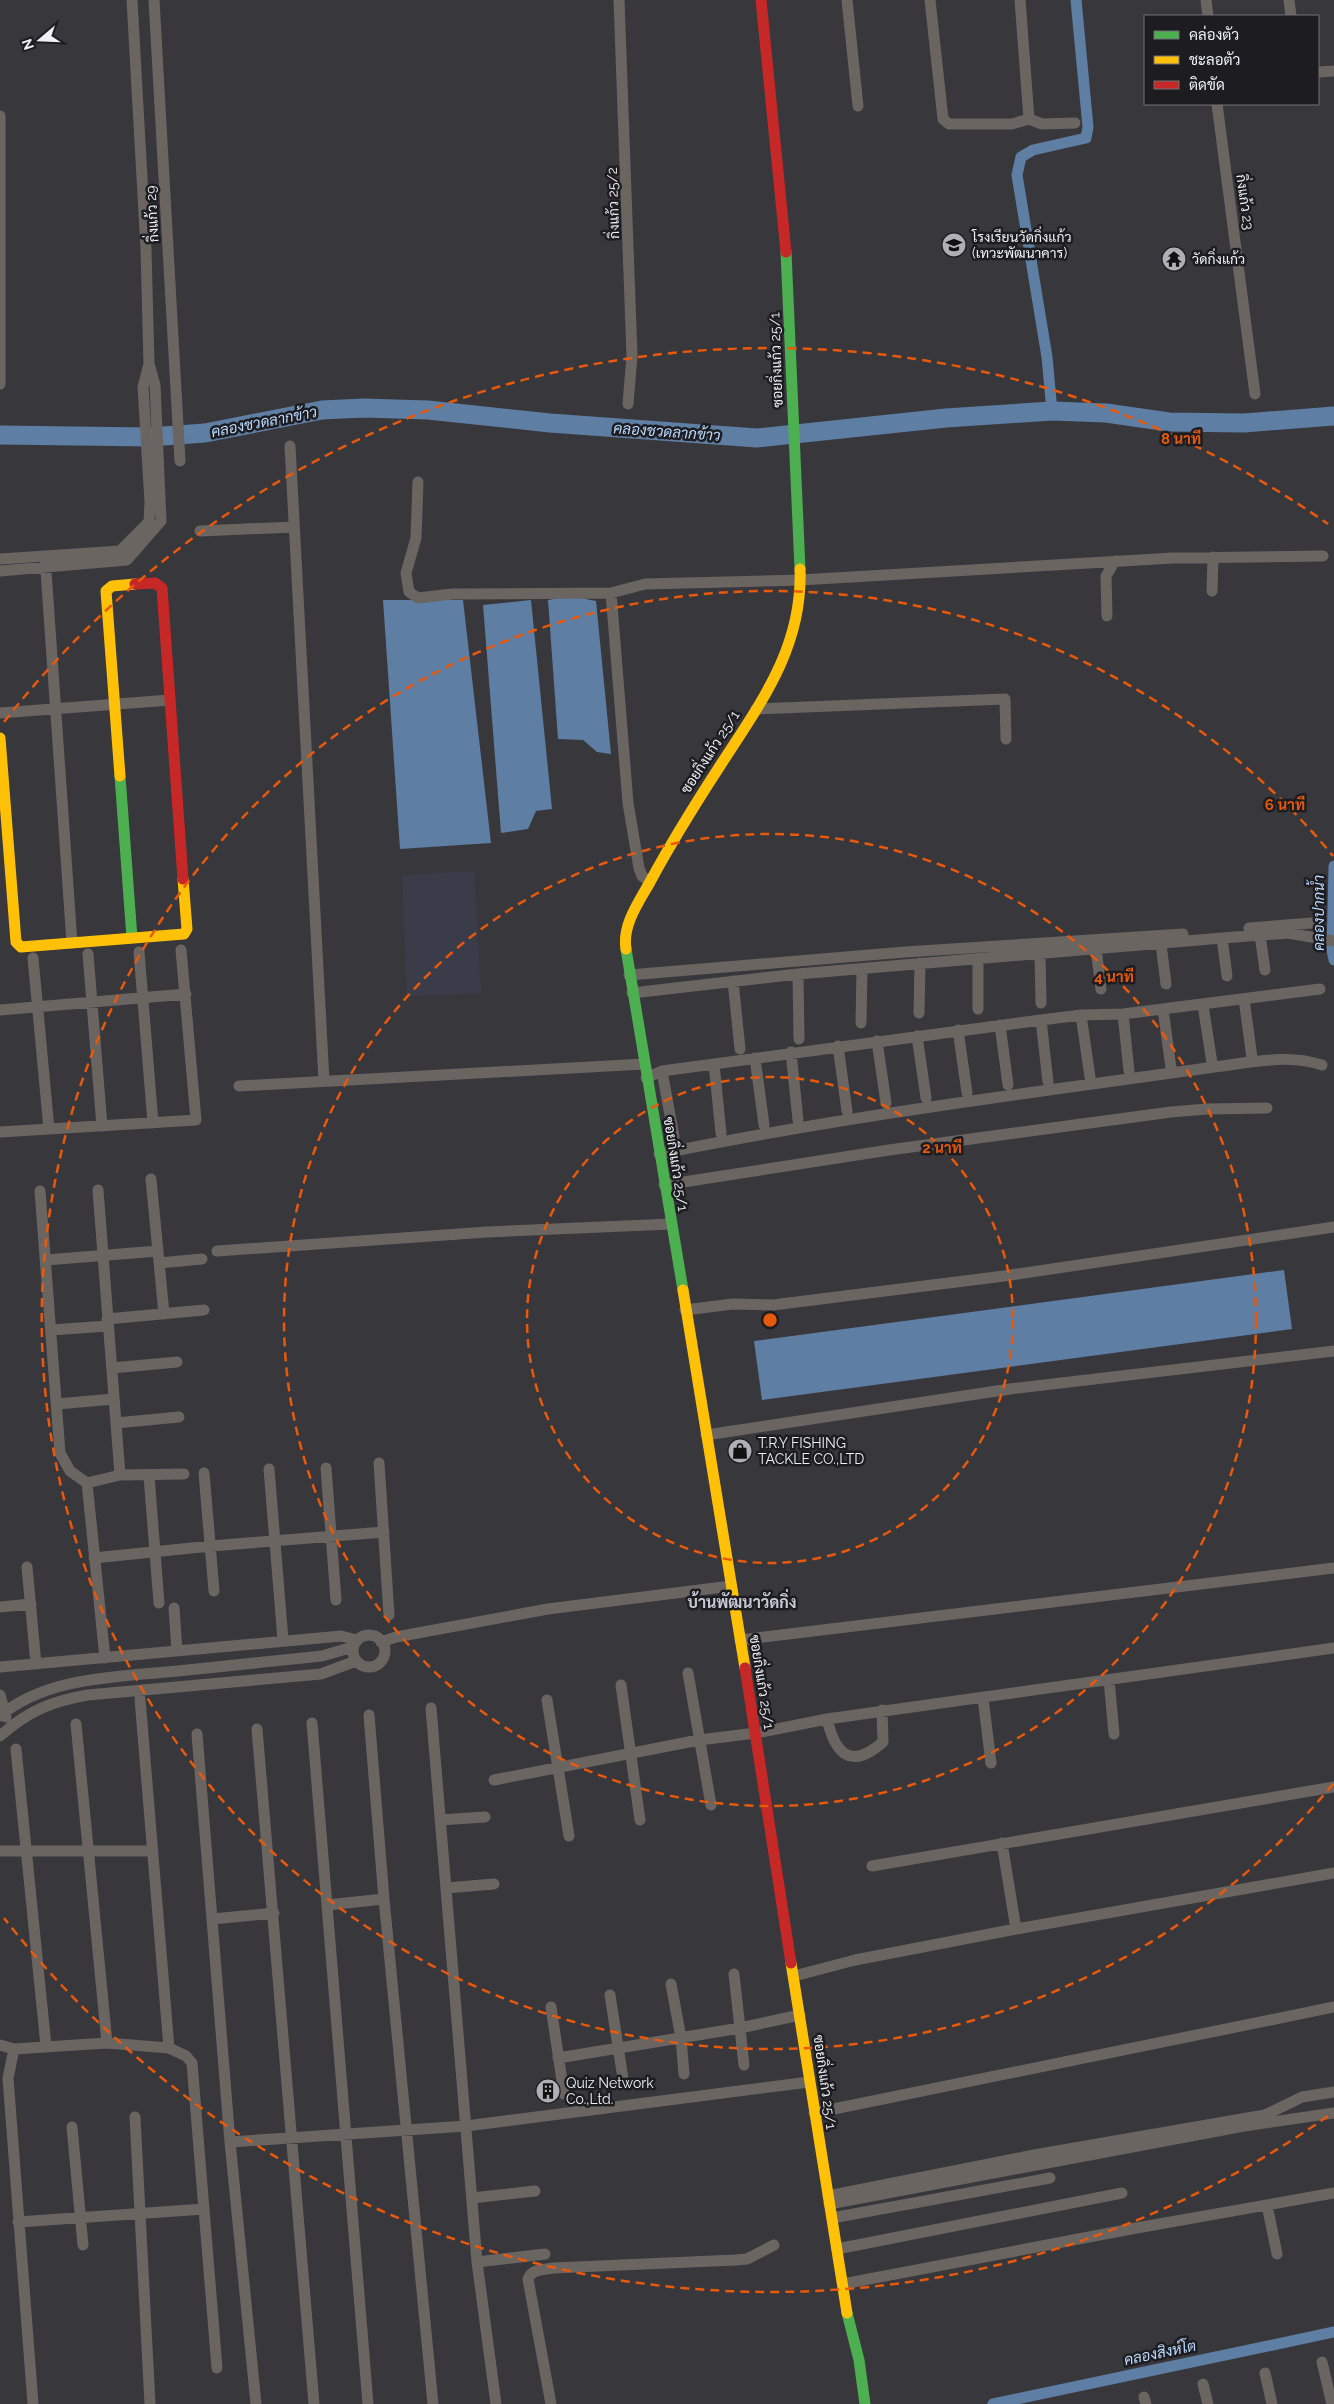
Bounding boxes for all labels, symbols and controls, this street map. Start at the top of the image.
north arrow [15,15,65,65]
legend [1144,15,1319,105]
text: คล่องตัว [1189,25,1239,44]
text: N [18,37,37,52]
text: ชะลอตัว [1189,51,1240,69]
text: ติดขัด [1189,76,1225,94]
street label: กิ่งแก้ว 25/2 [600,167,622,239]
street label: กิ่งแก้ว 23 [1233,173,1260,231]
street label: กิ่งแก้ว 29 [139,185,161,243]
place label: โรงเรียนวัดกิ่งแก้ว (เทวะพัฒนาคาร) [971,226,1072,261]
school or university icon: โรงเรียนวัดกิ่งแก้ว (เทวะพัฒนาคาร) [941,232,967,258]
temple icon: วัดกิ่งแก้ว [1161,246,1187,272]
place label: วัดกิ่งแก้ว [1192,248,1245,267]
street label: ซอยกิ่งแก้ว 25/1 [763,312,786,408]
water label: คลองชวดลากข้าว [209,402,319,441]
water label: คลองชวดลากข้าว [613,418,722,445]
text: 8 นาที [1161,429,1201,448]
street label: ซอยกิ่งแก้ว 25/1 [675,706,743,796]
text: 6 นาที [1265,795,1305,814]
water label: คลองปากน้ำ [1306,875,1328,951]
text: 4 นาที [1094,967,1134,986]
street label: ซอยกิ่งแก้ว 25/1 [661,1115,695,1212]
text: 2 นาที [922,1138,962,1157]
centre of rings [761,1311,779,1329]
place label: T.R.Y FISHING TACKLE CO.,LTD [758,1435,864,1467]
shop icon: T.R.Y FISHING TACKLE CO.,LTD [727,1438,753,1464]
district label: บ้านพัฒนาวัดกิ่ง [687,1588,797,1612]
street label: ซอยกิ่งแก้ว 25/1 [747,1633,781,1730]
street label: ซอยกิ่งแก้ว 25/1 [810,2033,843,2130]
place label: Quiz Network Co.,Ltd. [566,2075,654,2107]
building icon: Quiz Network Co.,Ltd. [535,2078,561,2104]
water label: คลองสิงห์โต [1122,2336,1198,2369]

